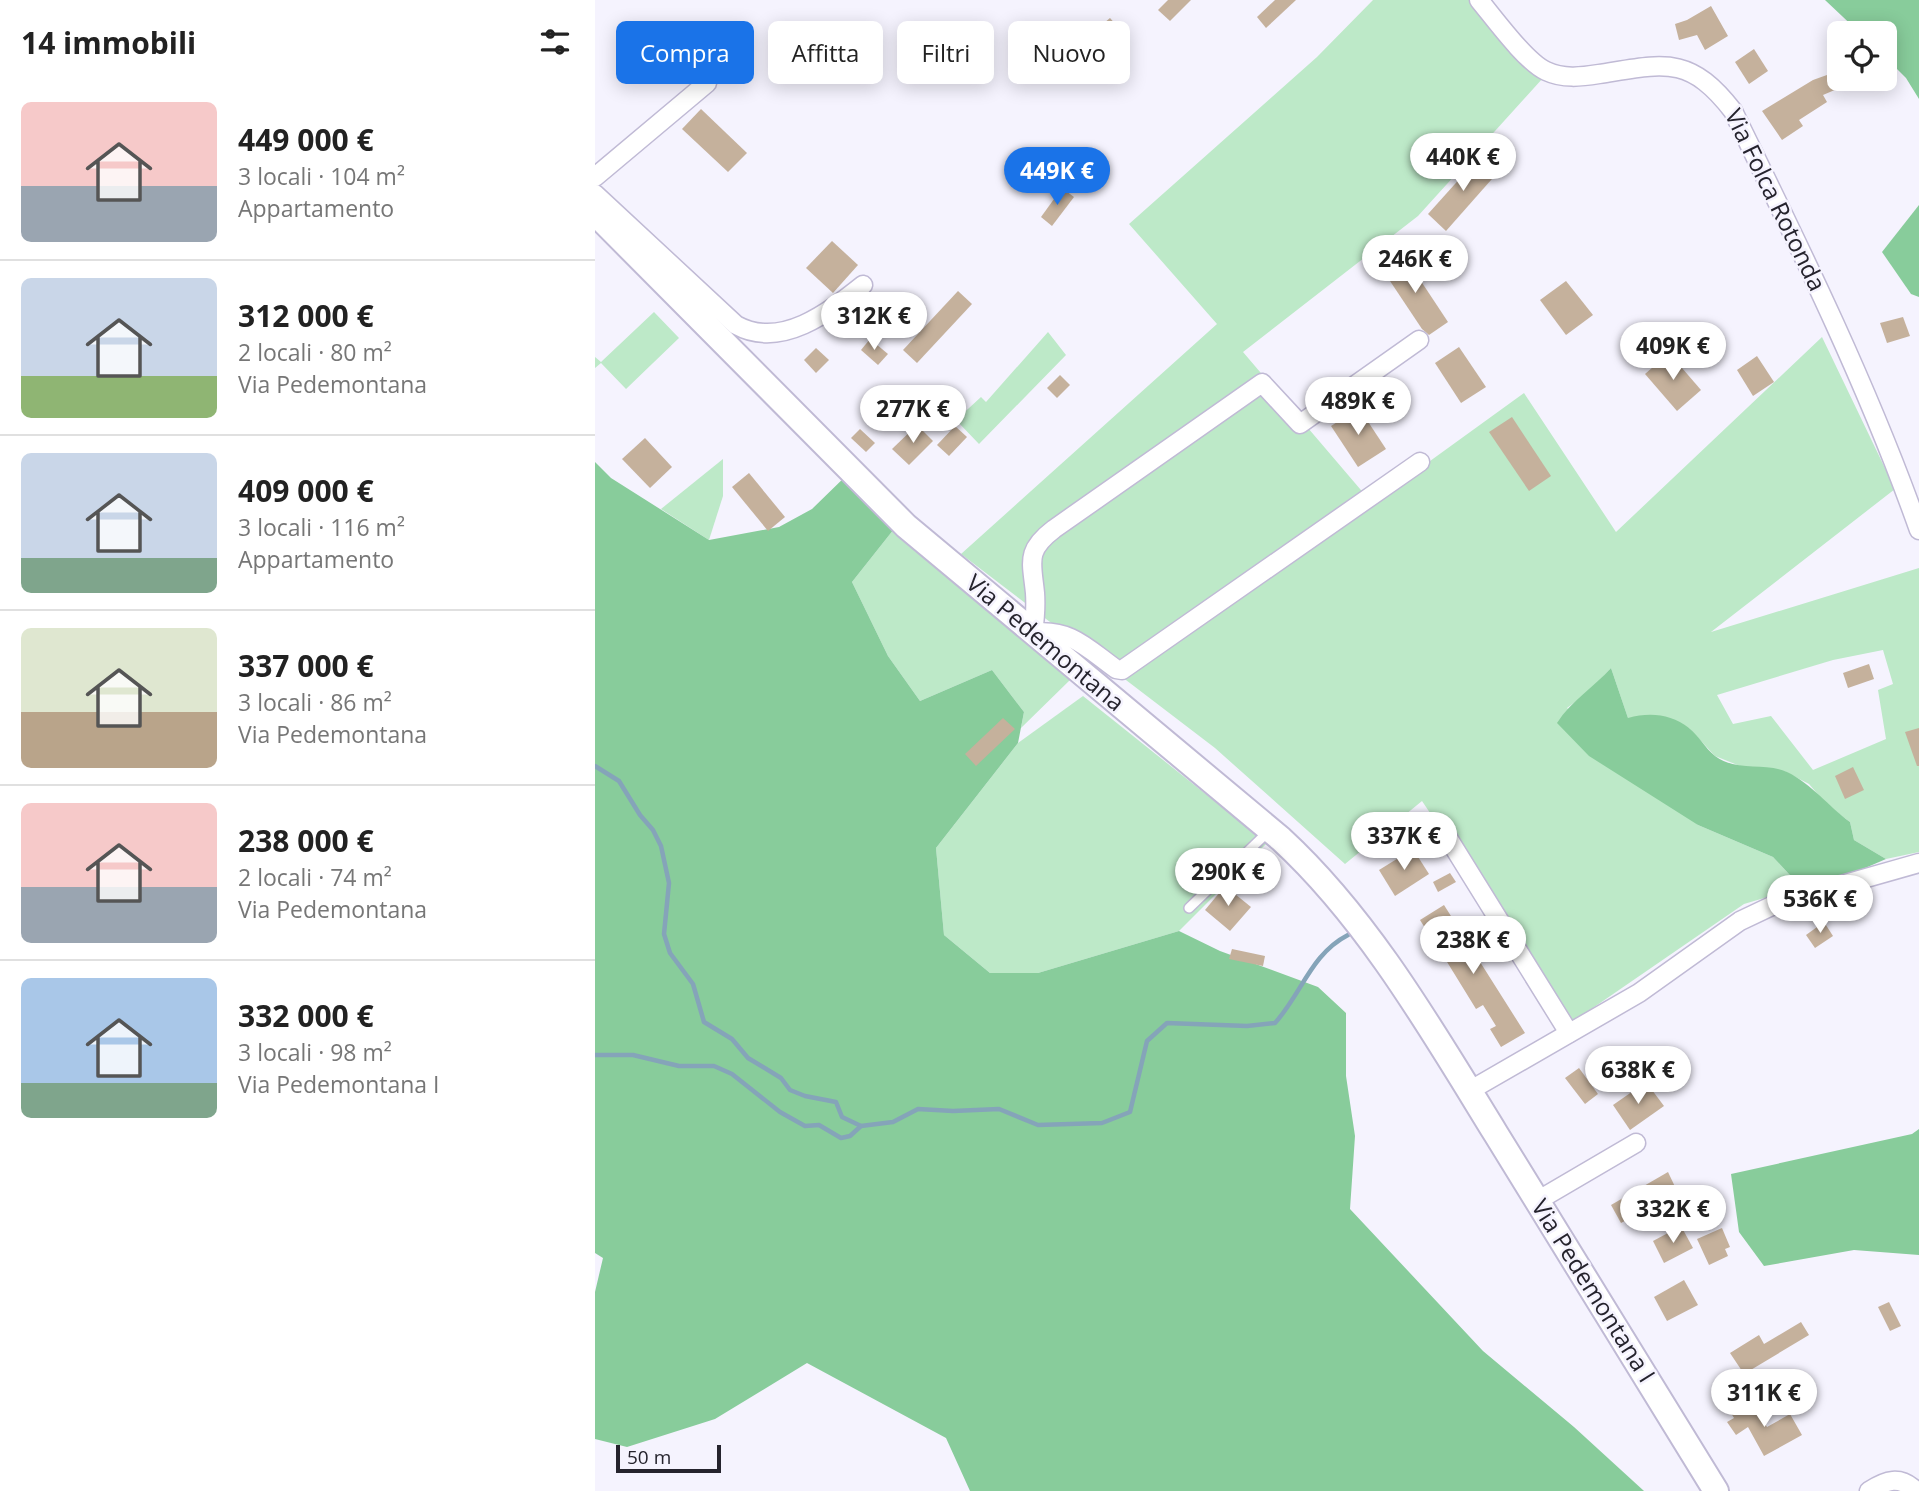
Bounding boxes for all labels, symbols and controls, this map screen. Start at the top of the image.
chip: Compra [616,21,754,84]
chip: Affitta [768,21,883,84]
chip: Filtri [897,21,994,84]
chip: Nuovo [1008,21,1130,84]
map controls [1827,21,1897,91]
button: locate [1827,21,1897,91]
text: 14 immobili [21,22,196,63]
icon: filters [536,23,574,61]
street label: Via Folca Rotonda [1718,103,1835,296]
text: 449 000 € [238,119,374,160]
icon: home [77,130,161,214]
pin: 440K € [1406,134,1520,193]
text: 440K € [1426,140,1500,172]
pin: 449K € [1000,148,1114,207]
text: 449K € [1020,154,1094,186]
text: 3 locali · 104 m² [238,160,405,192]
text: Appartamento [238,192,394,224]
pin: 246K € [1358,236,1472,295]
text: 246K € [1378,242,1452,274]
pin: 312K € [817,292,931,352]
text: 312 000 € [238,295,374,336]
text: 312K € [837,299,911,331]
icon: home [77,306,161,390]
pin: 409K € [1616,322,1730,382]
text: 409K € [1636,329,1710,361]
text: 2 locali · 80 m² [238,336,392,368]
text: Via Pedemontana [238,368,427,400]
pin: 489K € [1301,378,1415,437]
text: 489K € [1321,384,1395,416]
pin: 277K € [856,386,970,445]
text: 277K € [876,392,950,424]
text: 409 000 € [238,470,374,511]
icon: home [77,481,161,565]
text: 3 locali · 116 m² [238,511,405,543]
text: Appartamento [238,543,394,575]
street label: Via Pedemontana [960,566,1132,718]
text: 337 000 € [238,645,374,686]
icon: home [77,656,161,740]
text: 3 locali · 86 m² [238,686,392,718]
text: Via Pedemontana [238,718,427,750]
pin: 337K € [1347,812,1461,872]
text: 337K € [1367,819,1441,851]
text: 238 000 € [238,820,374,861]
icon: home [77,831,161,915]
pin: 290K € [1171,848,1285,908]
text: 290K € [1191,855,1265,887]
text: 2 locali · 74 m² [238,861,392,893]
pin: 536K € [1763,876,1877,935]
text: 536K € [1783,882,1857,914]
text: Via Pedemontana [238,893,427,925]
pin: 238K € [1416,916,1530,976]
text: 238K € [1436,923,1510,955]
text: 332 000 € [238,995,374,1036]
icon: home [77,1006,161,1090]
text: 3 locali · 98 m² [238,1036,392,1068]
pin: 638K € [1581,1046,1695,1106]
text: 638K € [1601,1053,1675,1085]
text: Via Pedemontana I [238,1068,440,1100]
pin: 332K € [1616,1186,1730,1245]
street label: Via Pedemontana I [1525,1192,1664,1388]
text: 332K € [1636,1192,1710,1224]
pin: 311K € [1707,1370,1821,1429]
text: 311K € [1727,1376,1801,1408]
scale bar [616,1442,721,1474]
text: 50 m [627,1444,671,1470]

